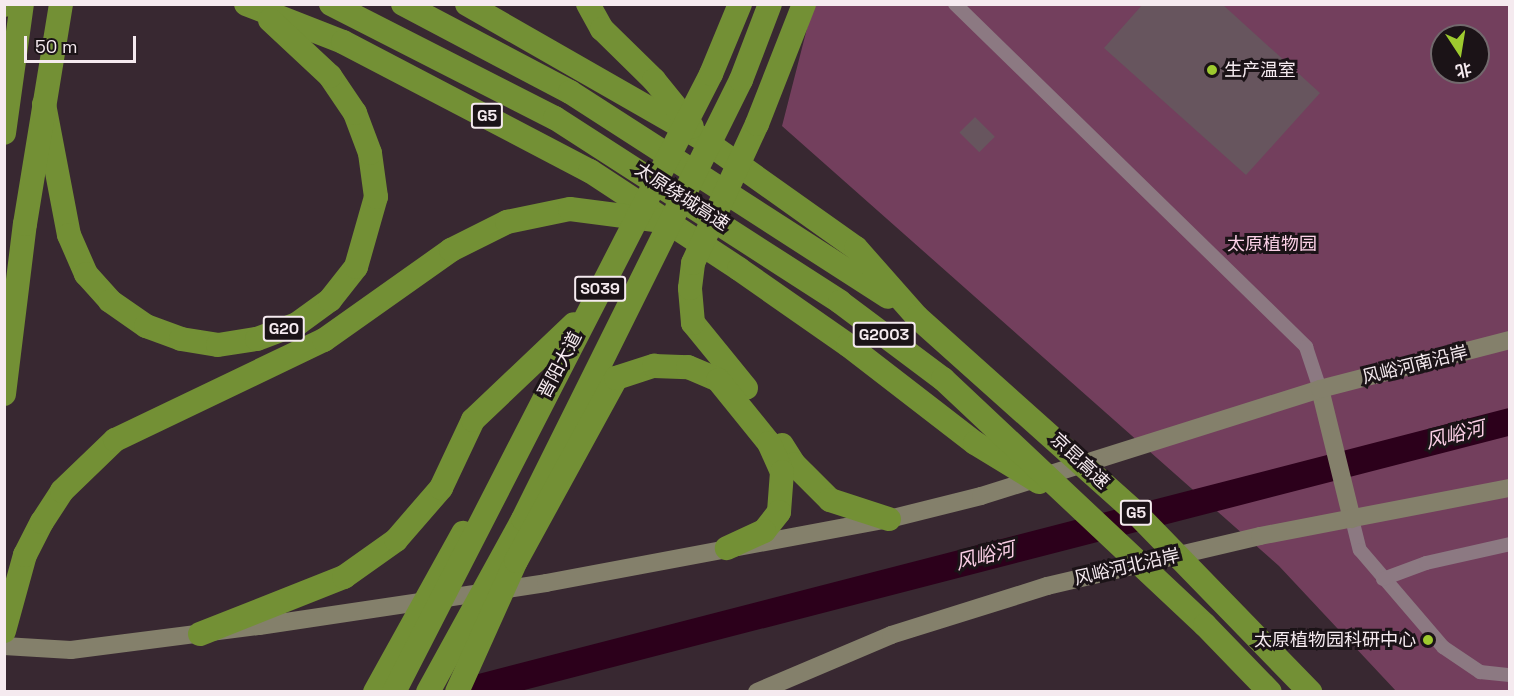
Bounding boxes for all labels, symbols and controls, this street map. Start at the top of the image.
scale bar [27,24,140,62]
north arrow [1430,24,1490,84]
text: 50 m [35,35,77,58]
text: 北 [1453,58,1473,82]
place label: 生产温室 [1224,59,1296,81]
marker: 生产温室 [1205,63,1219,77]
road number: G5 [470,103,504,129]
street label: 太原绕城高速 [631,159,733,235]
park label: 太原植物园 [1227,233,1317,255]
road number: S039 [573,276,627,302]
road number: G20 [262,316,306,342]
road number: G2003 [852,322,916,348]
street label: 晋阳大道 [534,328,586,402]
street label: 风峪河南沿岸 [1360,341,1470,389]
water label: 风峪河 [1423,416,1487,454]
street label: 京昆高速 [1046,429,1114,493]
road number: G5 [1120,500,1152,526]
water label: 风峪河 [953,537,1017,575]
street label: 风峪河北沿岸 [1072,544,1182,590]
place label: 太原植物园科研中心 [1254,629,1416,651]
marker: 太原植物园科研中心 [1421,633,1435,647]

